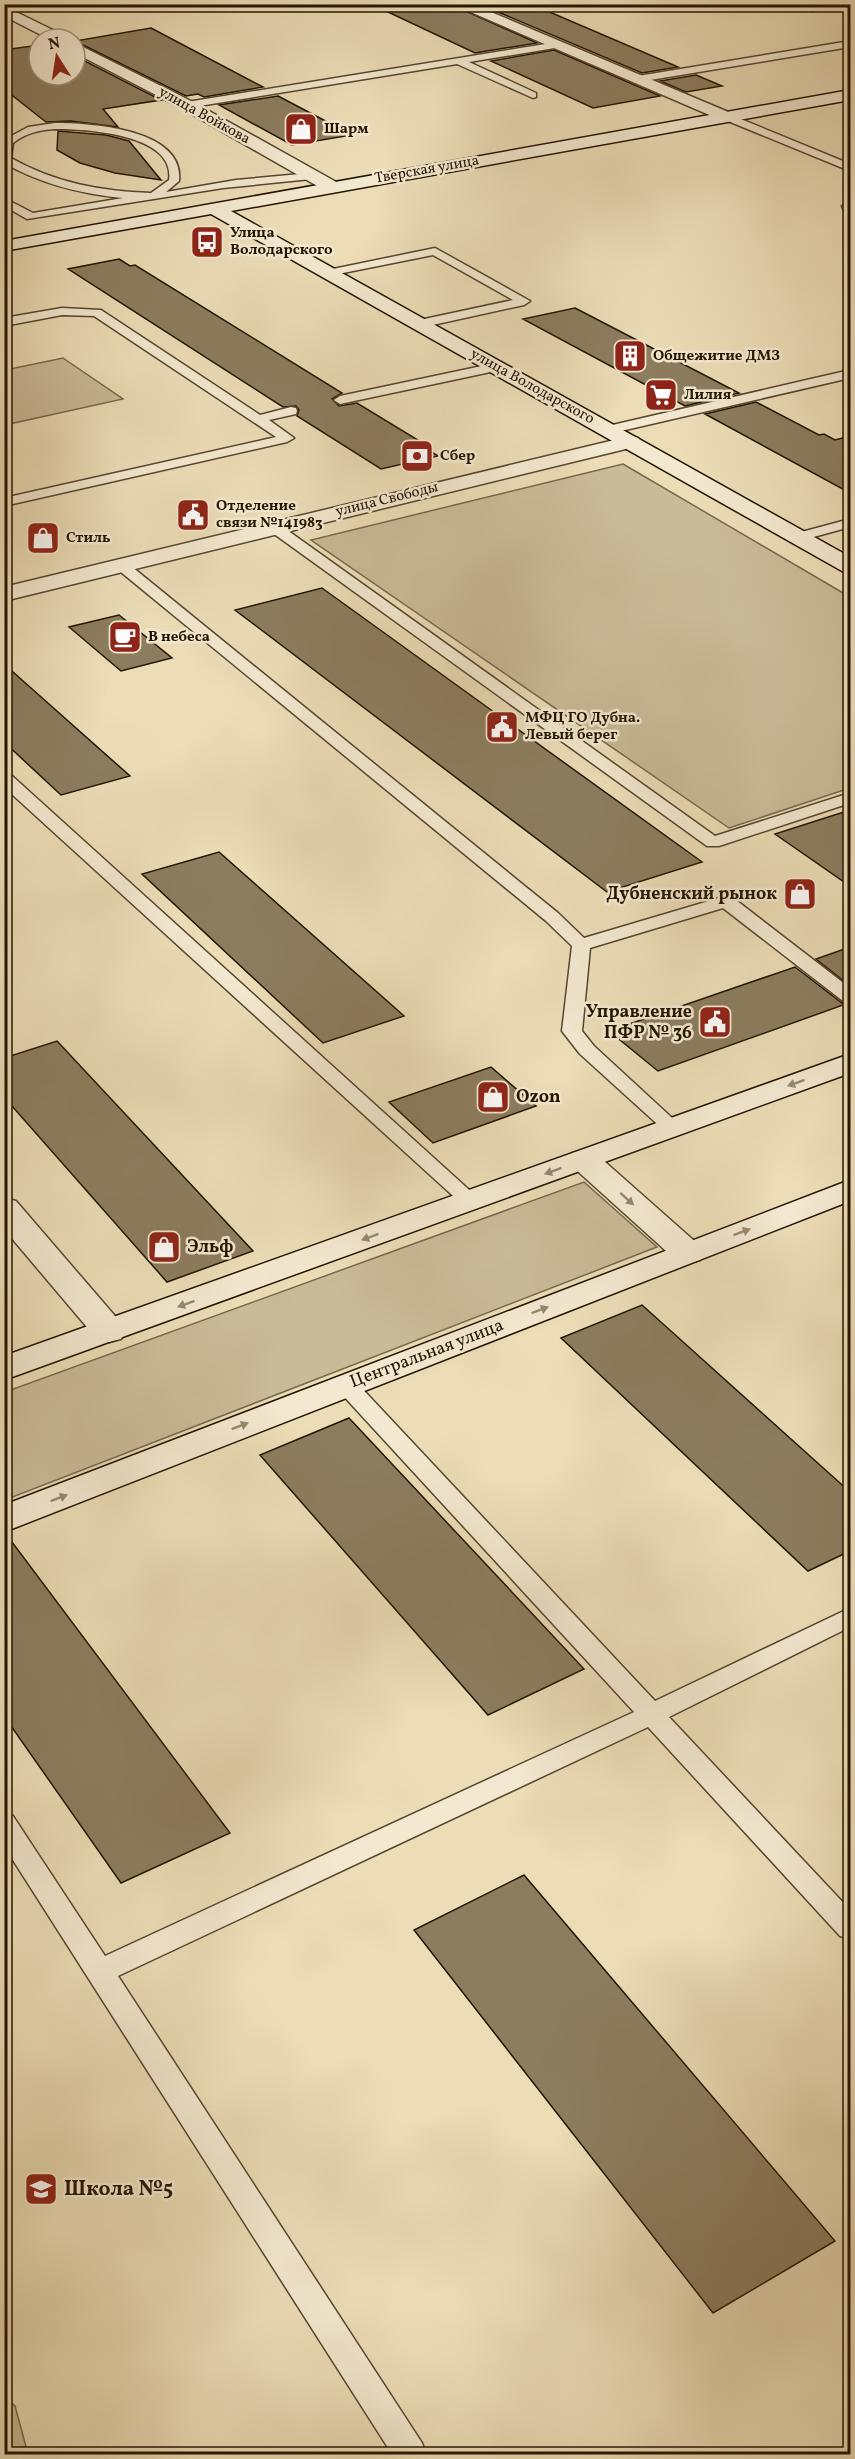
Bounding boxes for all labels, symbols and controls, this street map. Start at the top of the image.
north arrow [27,27,87,87]
text: N [46,32,63,56]
street label: улица Войкова [154,82,254,150]
shop icon: Шарм [283,111,319,147]
place label: Шарм [324,119,368,140]
street label: Тверская улица [373,150,481,190]
place label: Улица Володарского [230,223,333,261]
bus stop icon: Улица Володарского [189,224,225,260]
building icon: Общежитие ДМЗ [612,338,648,374]
street label: улица Володарского [466,344,598,430]
place label: Общежитие ДМЗ [653,346,780,367]
supermarket icon: Лилия [643,377,679,413]
place label: Лилия [684,385,732,406]
bank icon: Сбер [399,438,435,474]
place label: Сбер [440,446,475,467]
street label: улица Свободы [333,477,441,523]
place label: Отделение связи №141983 [216,496,323,534]
public building icon: Отделение связи №141983 [175,497,211,533]
shop icon: Стиль [25,520,61,556]
place label: Стиль [66,528,111,549]
cafe icon: В небеса [107,619,143,655]
place label: В небеса [148,627,210,648]
place label: МФЦ ГО Дубна. Левый берег [525,708,640,746]
public building icon: МФЦ ГО Дубна. Левый берег [484,709,520,745]
shop icon: Дубненский рынок [782,876,818,912]
place label: Дубненский рынок [606,882,777,907]
place label: Управление ПФР № 36 [586,1000,692,1046]
public building icon: Управление ПФР № 36 [697,1004,733,1040]
one-way arrow [786,1078,804,1088]
shop icon: Ozon [475,1079,511,1115]
place label: Ozon [516,1085,561,1110]
one-way arrow [544,1167,562,1177]
one-way arrow [620,1192,635,1206]
one-way arrow [733,1227,751,1237]
shop icon: Эльф [146,1229,182,1265]
one-way arrow [361,1233,379,1243]
place label: Эльф [187,1235,233,1260]
one-way arrow [177,1299,195,1309]
one-way arrow [531,1305,549,1315]
street label: Центральная улица [346,1313,508,1395]
one-way arrow [232,1421,250,1431]
one-way arrow [50,1493,68,1502]
school or university icon: Школа №5 [23,2171,59,2207]
place label: Школа №5 [64,2175,173,2204]

